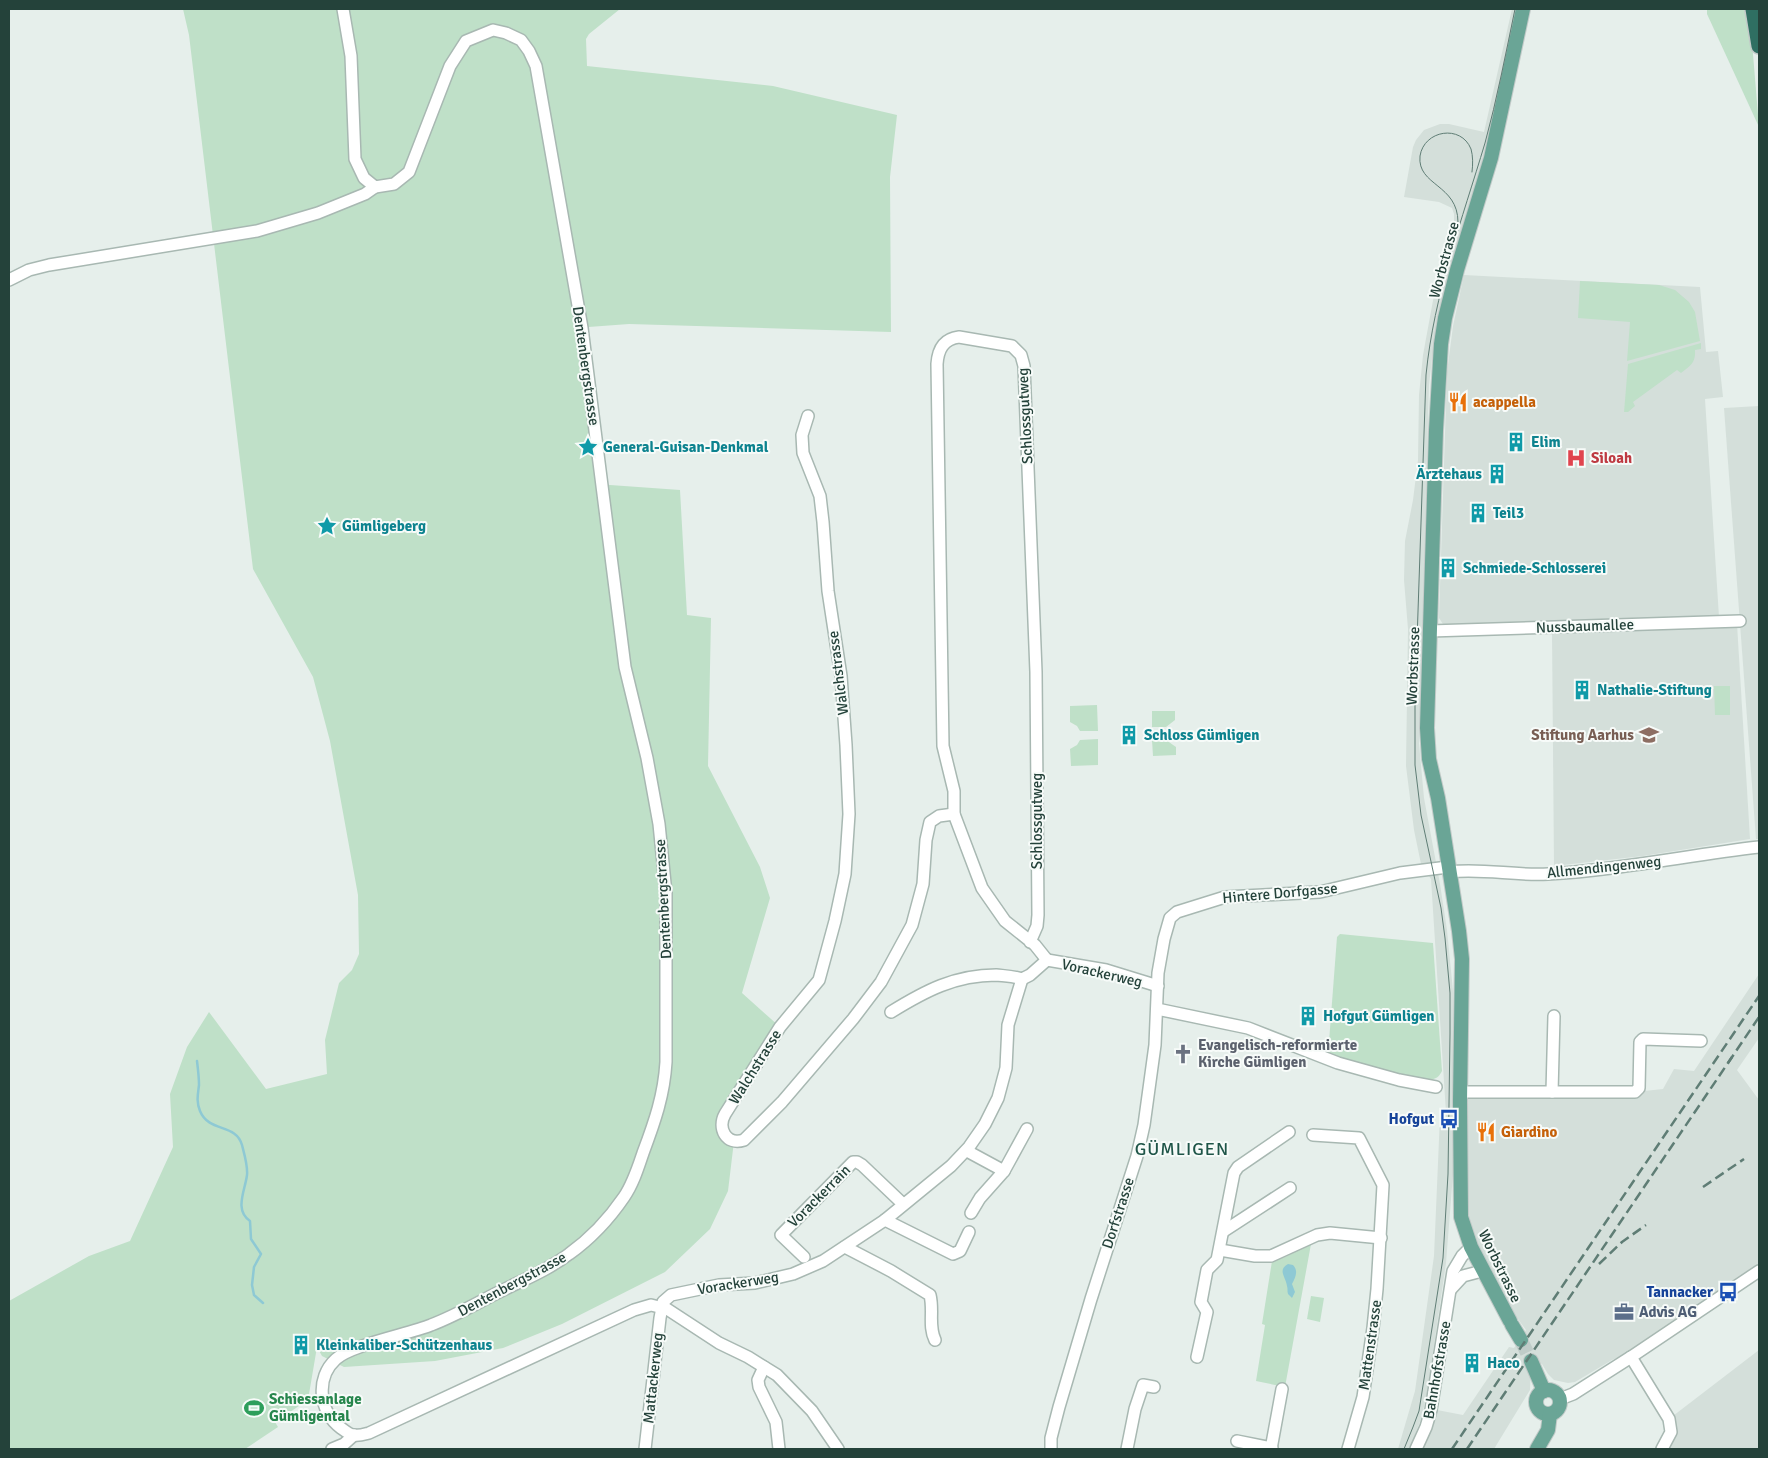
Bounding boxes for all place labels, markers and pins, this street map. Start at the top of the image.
restaurant icon: acappella [1447,391,1469,413]
place label: acappella [1473,393,1536,411]
building icon: Elim [1505,431,1527,453]
place label: Elim [1531,433,1561,451]
place icon: General-Guisan-Denkmal [577,436,599,458]
place label: General-Guisan-Denkmal [603,438,769,456]
hospital icon: Siloah [1565,447,1587,469]
place label: Siloah [1591,449,1632,467]
building icon: Ärztehaus [1486,463,1508,485]
place label: Ärztehaus [1416,465,1482,483]
building icon: Teil3 [1467,502,1489,524]
place label: Teil3 [1493,504,1524,522]
place icon: Gümligeberg [316,515,338,537]
place label: Gümligeberg [342,517,426,535]
building icon: Schmiede-Schlosserei [1437,557,1459,579]
place label: Schmiede-Schlosserei [1463,559,1606,577]
building icon: Nathalie-Stiftung [1571,679,1593,701]
place label: Nathalie-Stiftung [1597,681,1712,699]
building icon: Schloss Gümligen [1118,724,1140,746]
school or university icon: Stiftung Aarhus [1638,724,1660,746]
place label: Schloss Gümligen [1144,726,1259,744]
place label: Stiftung Aarhus [1531,726,1634,744]
building icon: Hofgut Gümligen [1297,1005,1319,1027]
place label: Hofgut Gümligen [1323,1007,1435,1025]
place label: Evangelisch-reformierte Kirche Gümligen [1198,1036,1357,1071]
church icon: Evangelisch-reformierte Kirche Gümligen [1172,1043,1194,1065]
bus stop icon: Hofgut [1438,1108,1460,1130]
place label: Hofgut [1389,1110,1434,1128]
restaurant icon: Giardino [1475,1121,1497,1143]
place label: Giardino [1501,1123,1558,1141]
bus stop icon: Tannacker [1717,1281,1739,1303]
place label: Tannacker [1647,1283,1713,1301]
office icon: Advis AG [1613,1301,1635,1323]
place label: Advis AG [1639,1303,1697,1321]
building icon: Kleinkaliber-Schützenhaus [290,1334,312,1356]
place label: Kleinkaliber-Schützenhaus [316,1336,493,1354]
building icon: Haco [1461,1352,1483,1374]
place label: Haco [1487,1354,1520,1372]
place label: Schiessanlage Gümligental [269,1390,362,1425]
sports icon: Schiessanlage Gümligental [243,1397,265,1419]

